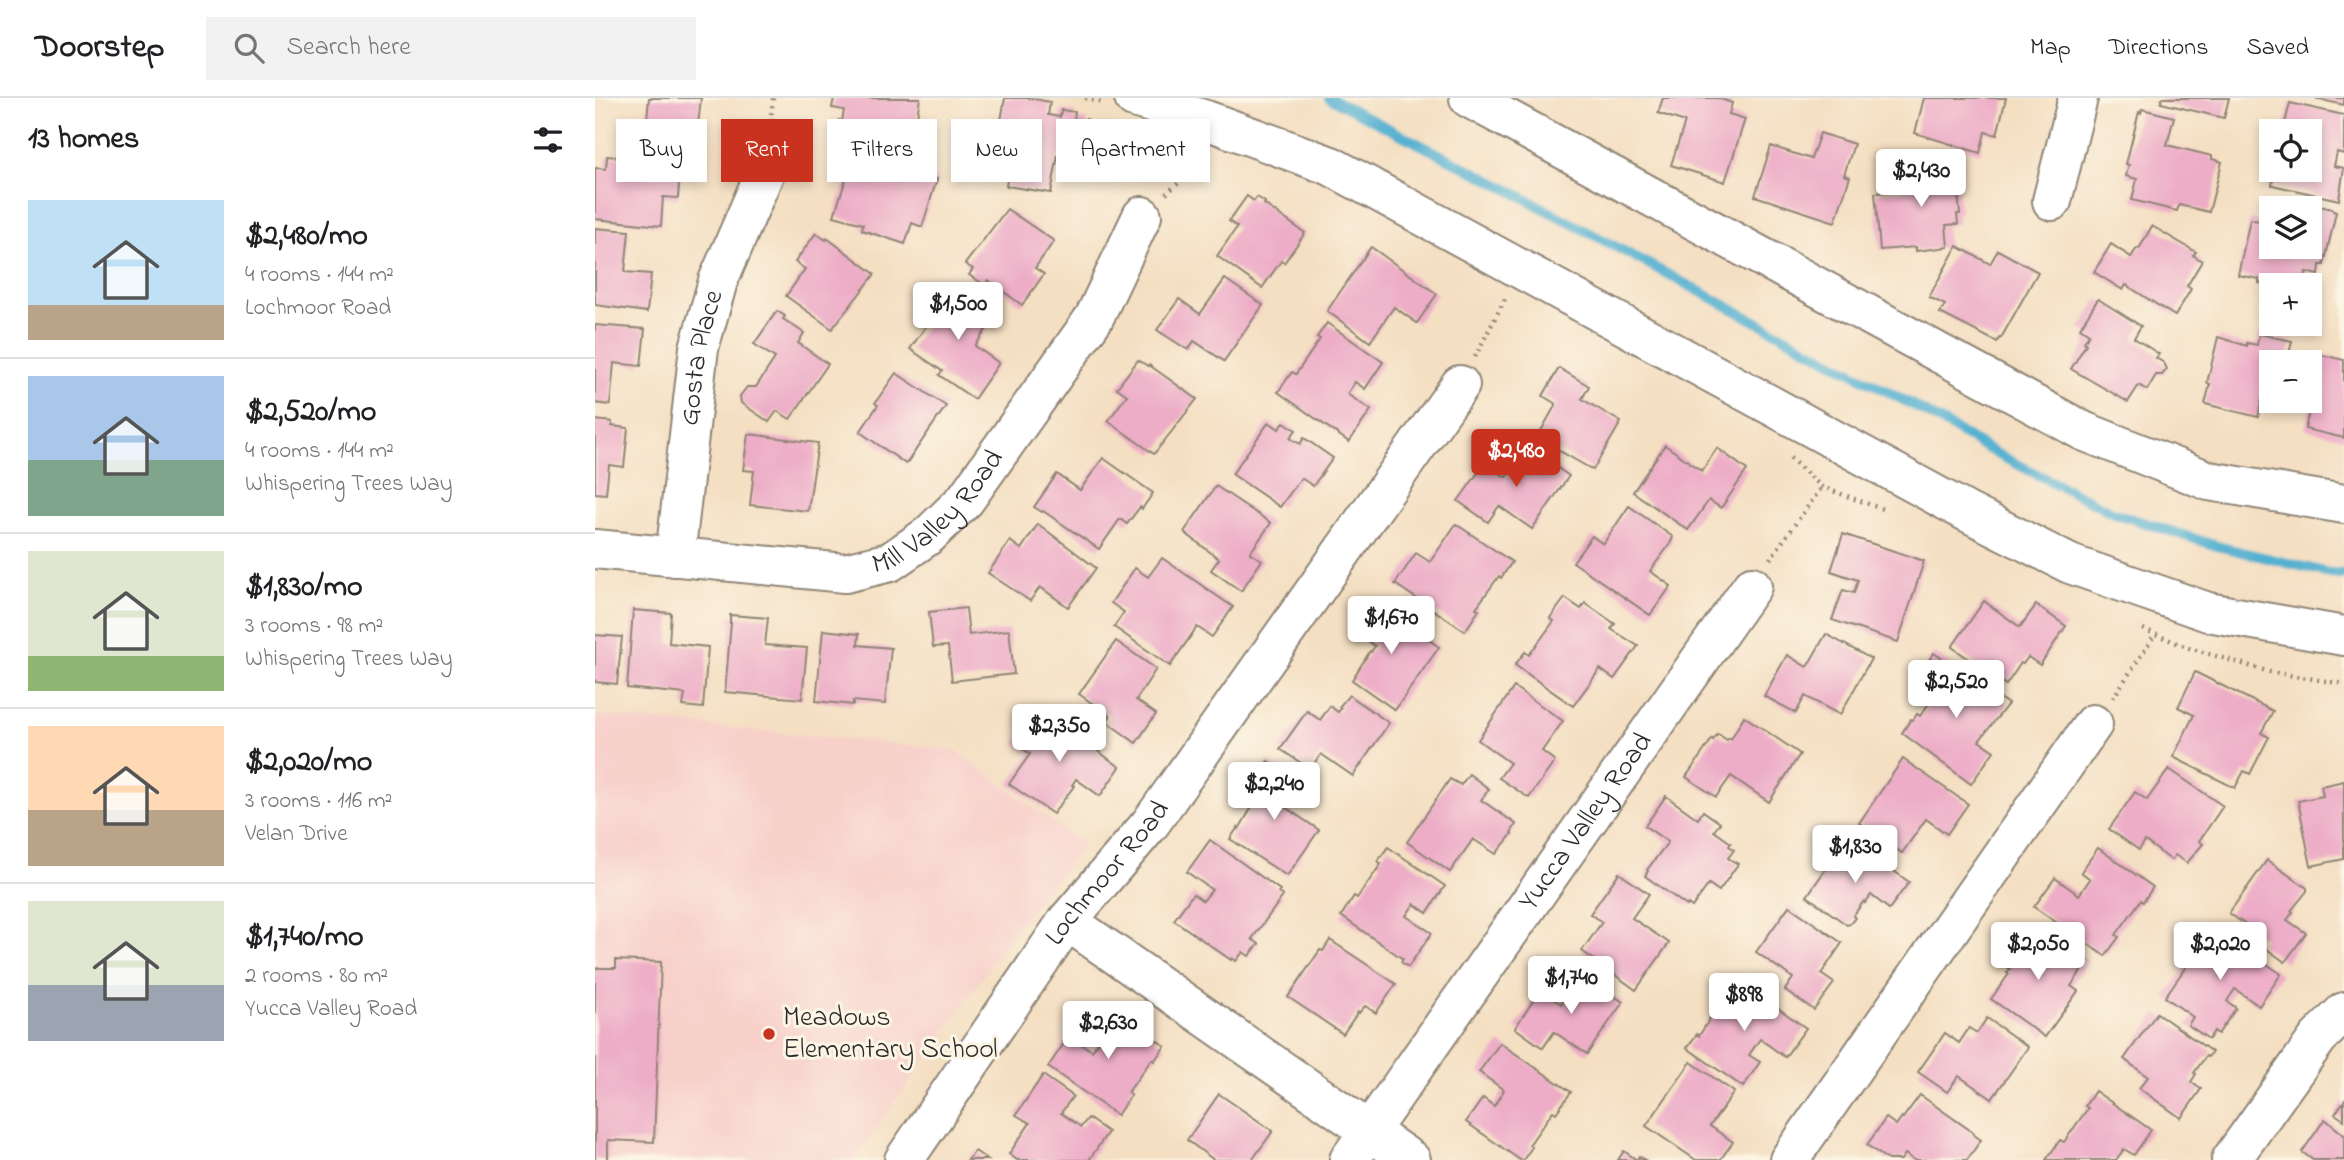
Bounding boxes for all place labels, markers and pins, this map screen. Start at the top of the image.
pin: $2,430 [1864,150,1978,209]
pin: $1,500 [901,282,1015,342]
pin: $2,480 [1459,430,1573,489]
pin: $1,670 [1334,596,1448,656]
pin: $2,520 [1899,660,2013,720]
pin: $2,350 [1002,704,1116,764]
pin: $2,240 [1217,762,1331,822]
pin: $1,830 [1798,826,1912,885]
pin: $2,050 [1981,922,2095,982]
pin: $2,020 [2163,922,2277,982]
pin: $1,740 [1514,956,1628,1016]
pin: $898 [1703,974,1785,1033]
place label: Meadows Elementary School [783,998,998,1071]
pin: $2,630 [1051,1002,1165,1061]
marker: Meadows Elementary School [761,1026,777,1042]

